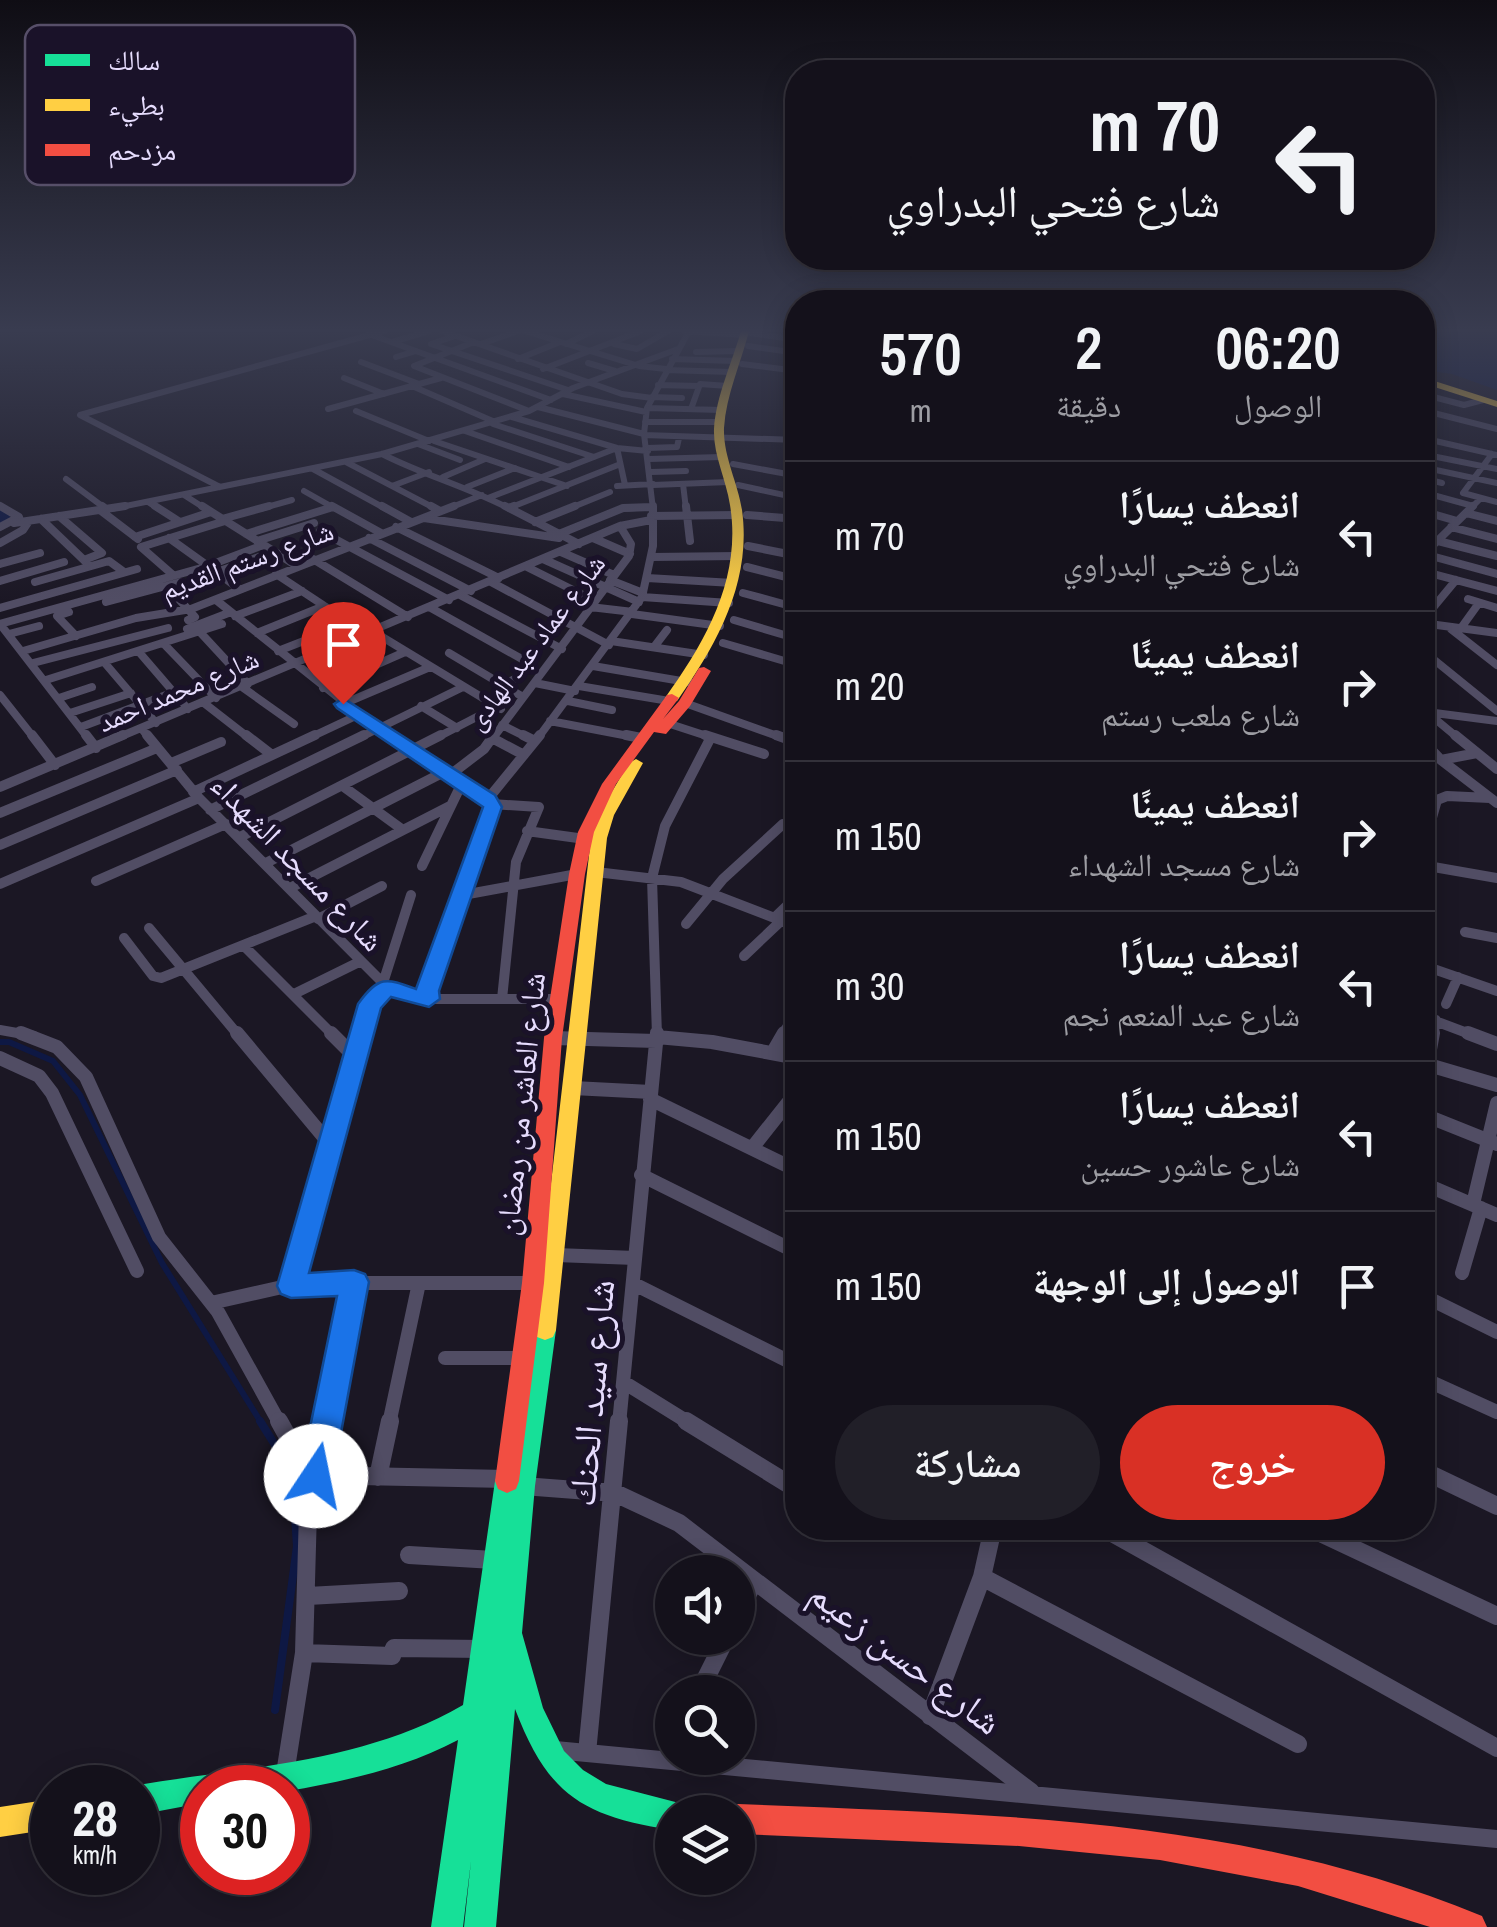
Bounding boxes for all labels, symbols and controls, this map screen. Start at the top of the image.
legend [25,25,355,185]
text: سالك [108,41,160,79]
text: 70 m [1089,79,1220,173]
text: بطيء [108,86,165,128]
icon: left [1255,100,1385,230]
text: مزدحم [108,131,176,169]
text: شارع فتحي البدراوي [886,170,1220,231]
text: 2 [1075,307,1102,388]
text: 06:20 [1216,307,1341,388]
text: 570 [880,313,962,394]
text: دقيقة [1056,384,1121,427]
text: الوصول [1234,384,1322,427]
text: m [910,389,931,432]
text: انعطف يسارًا [1119,479,1300,530]
icon: left [1330,509,1385,564]
street label: شارع رستم القديم [155,511,339,609]
text: 70 m [835,511,904,562]
text: شارع فتحي البدراوي [1063,543,1300,586]
street label: شارع عماد عبد الهادى [456,546,614,738]
pin [301,602,386,705]
icon: arrive [316,617,371,672]
text: انعطف يمينًا [1130,629,1300,680]
street label: شارع محمد احمد [92,639,264,741]
icon: right [1330,659,1385,714]
text: 20 m [835,661,904,712]
text: شارع ملعب رستم [1101,693,1300,736]
street label: شارع مسجد الشهداء [202,764,394,960]
text: انعطف يمينًا [1130,779,1300,830]
icon: right [1330,809,1385,864]
text: 150 m [835,811,922,862]
text: شارع مسجد الشهداء [1068,843,1300,886]
text: انعطف يسارًا [1119,929,1300,980]
icon: left [1330,959,1385,1014]
text: 30 m [835,961,904,1012]
street label: شارع العاشر من رمضان [485,970,555,1238]
text: شارع عبد المنعم نجم [1062,993,1300,1036]
text: انعطف يسارًا [1119,1079,1300,1130]
icon: left [1330,1109,1385,1164]
text: 150 m [835,1111,922,1162]
text: شارع عاشور حسين [1080,1143,1300,1186]
text: الوصول إلى الوجهة [1033,1256,1300,1307]
icon: arrive [1330,1259,1385,1314]
text: 150 m [835,1261,922,1312]
street label: شارع سيد الحنك [556,1277,626,1509]
button: مشاركة [835,1405,1100,1520]
button: خروج [1120,1405,1385,1520]
position arrow [264,1424,368,1528]
map controls [655,1555,755,1895]
button: sound [655,1555,755,1655]
street label: شارع حسن زعيم [799,1568,1013,1746]
button: search [655,1675,755,1775]
speed limit sign: 30 [180,1765,310,1895]
text: 28 [72,1784,118,1852]
button: layers [655,1795,755,1895]
text: km/h [73,1838,117,1872]

